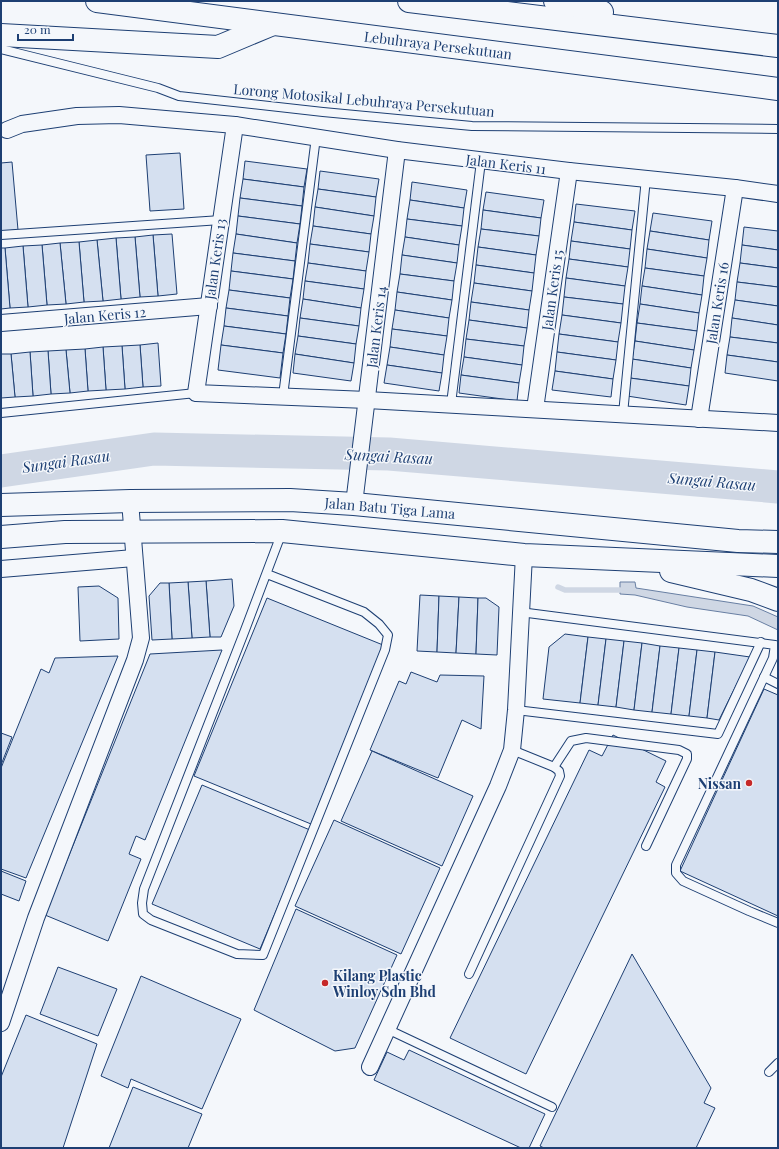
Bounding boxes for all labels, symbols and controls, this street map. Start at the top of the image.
scale bar [18,16,73,42]
text: 20 m [24,21,51,37]
street label: Lebuhraya Persekutuan [363,26,514,64]
street label: Lorong Motosikal Lebuhraya Persekutuan [233,79,496,121]
street label: Jalan Keris 11 [464,150,547,178]
street label: Jalan Keris 13 [200,217,230,302]
street label: Jalan Keris 15 [537,248,567,333]
street label: Jalan Keris 16 [701,261,733,346]
street label: Jalan Keris 14 [361,285,390,370]
street label: Jalan Keris 12 [62,302,147,328]
water label: Sungai Rasau [343,444,434,468]
water label: Sungai Rasau [20,445,111,477]
water label: Sungai Rasau [666,467,757,495]
street label: Jalan Batu Tiga Lama [323,493,456,523]
place label: Nissan [698,774,741,793]
marker: Nissan [744,778,754,788]
place label: Kilang Plastic Winloy Sdn Bhd [332,966,436,1001]
marker: Kilang Plastic Winloy Sdn Bhd [320,978,330,988]

